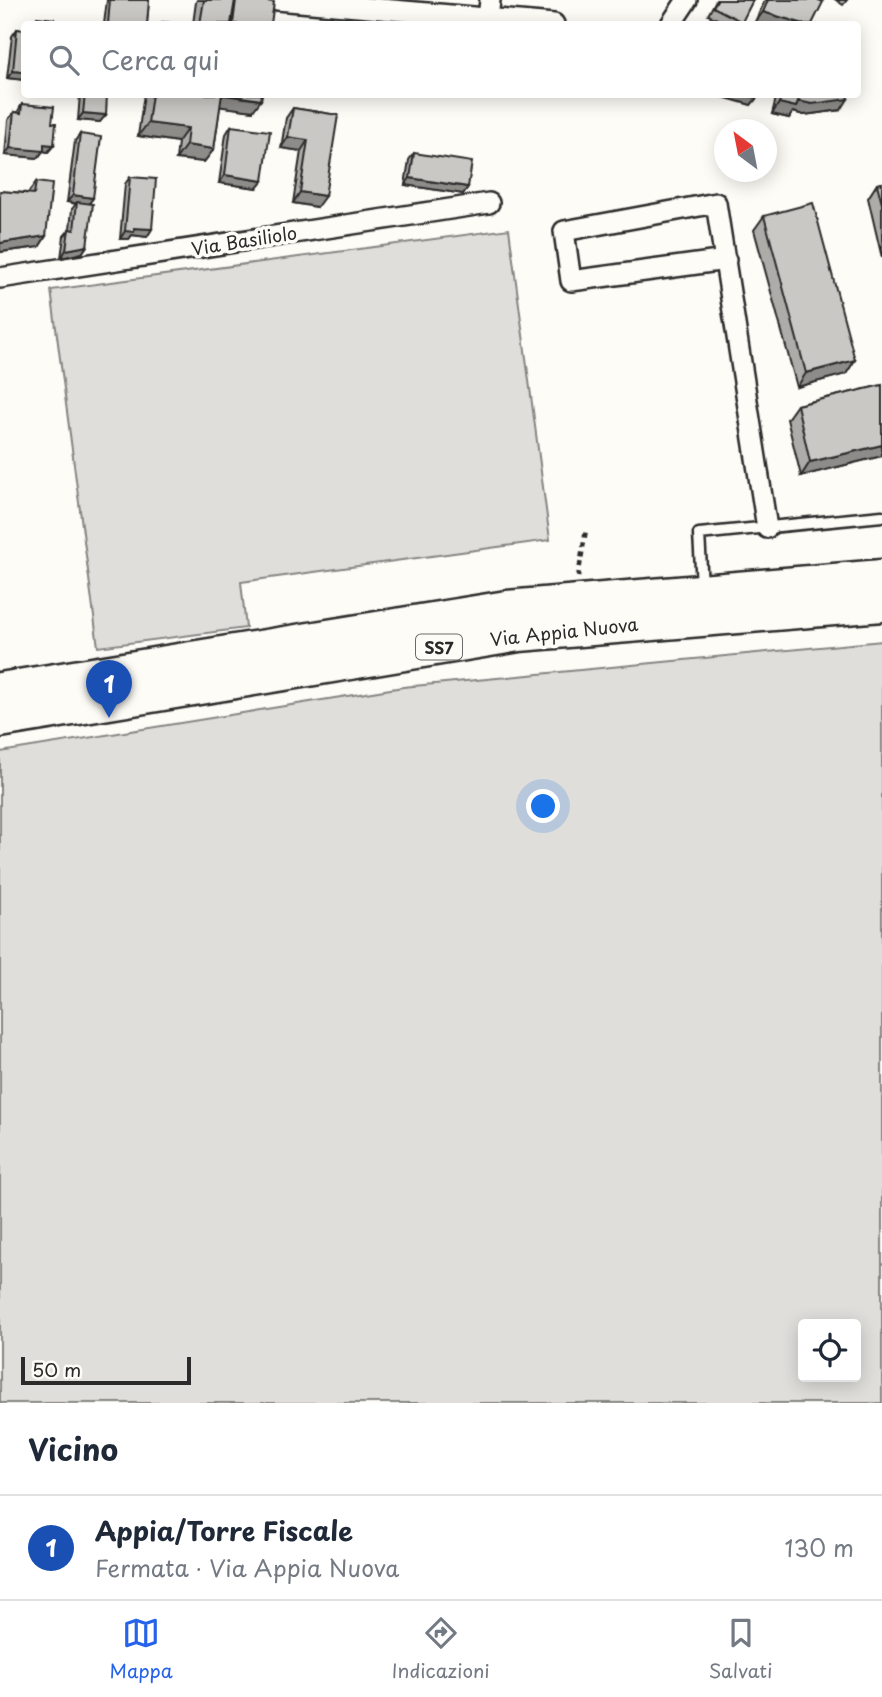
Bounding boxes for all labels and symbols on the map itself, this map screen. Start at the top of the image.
north arrow [714,119,777,182]
street label: Via Basiliolo [189,218,299,262]
street label: Via Appia Nuova [489,610,639,652]
road number: SS7 [416,634,462,660]
pin: 1 [86,660,132,718]
your location [526,789,560,823]
scale bar [21,1354,191,1386]

